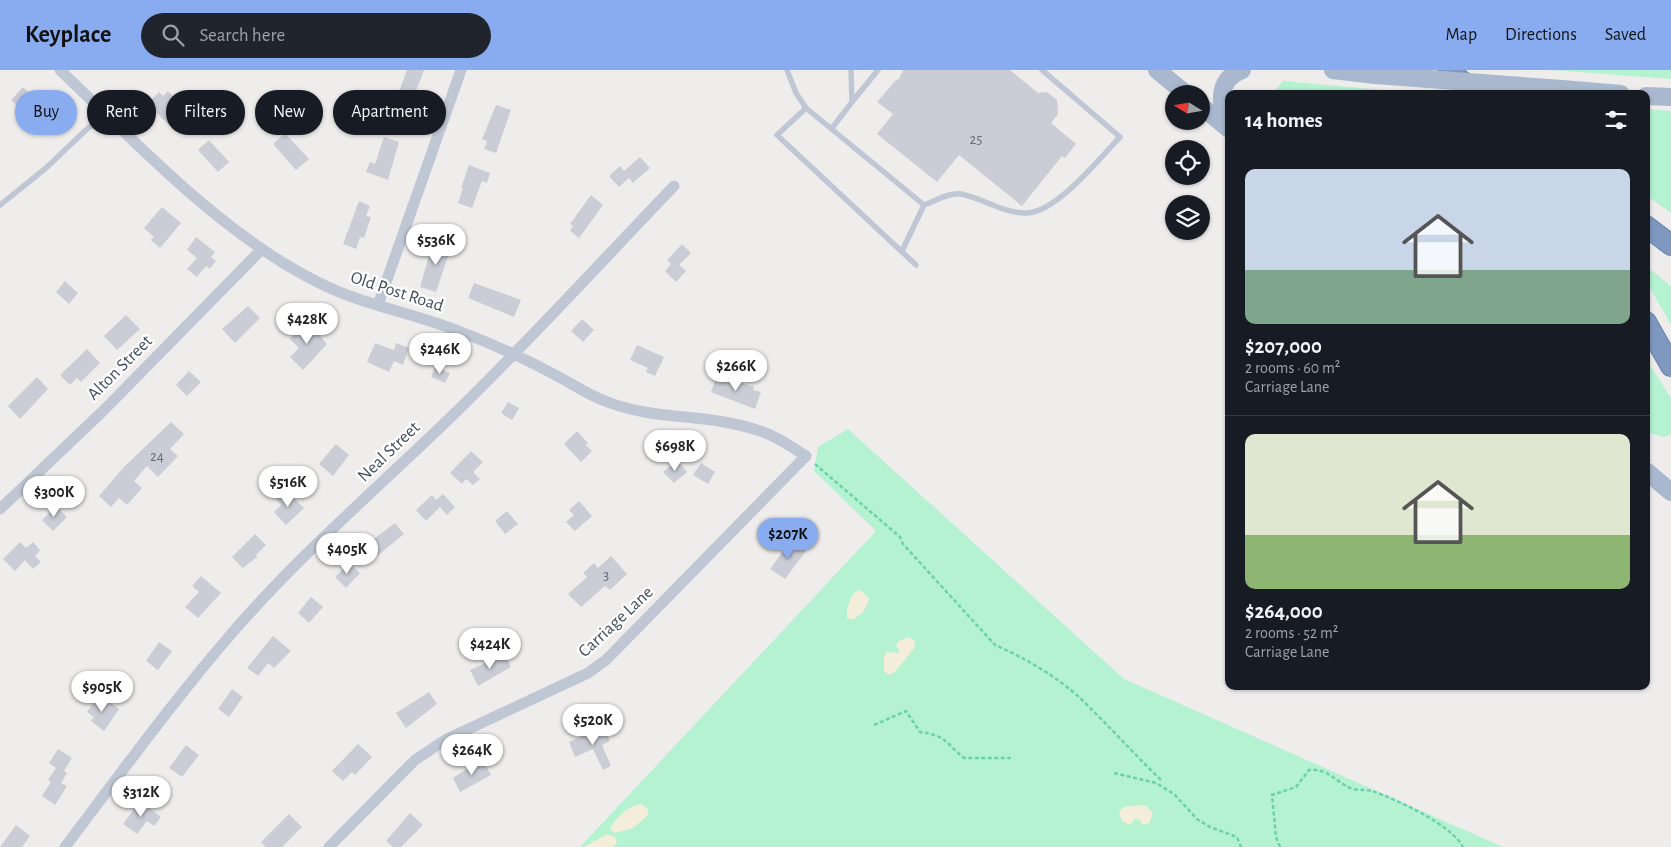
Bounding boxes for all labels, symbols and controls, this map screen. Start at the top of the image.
search box [141,13,491,58]
icon: search [159,21,187,49]
text: Keyplace [25,23,111,47]
text: Search here [199,26,285,45]
text: Map [1446,26,1477,44]
text: Directions [1505,26,1577,44]
text: Saved [1605,26,1646,44]
north arrow [1165,85,1210,130]
map controls [1165,85,1210,240]
chip: Buy [15,90,77,135]
chip: Rent [87,90,156,135]
chip: Filters [166,90,245,135]
chip: New [255,90,323,135]
chip: Apartment [333,90,446,135]
icon: filters [1602,106,1630,134]
text: 14 homes [1245,110,1323,131]
house number: 25 [969,132,983,147]
button: locate [1165,140,1210,185]
button: layers [1165,195,1210,240]
icon: home [1393,201,1483,291]
pin: $536K [401,224,471,266]
text: $536K [417,232,455,248]
street label: Old Post Road [348,268,446,316]
pin: $428K [272,302,342,345]
text: $428K [287,311,327,327]
street label: Alton Street [84,332,156,404]
pin: $246K [405,332,475,375]
text: $207,000 [1245,336,1322,357]
text: $246K [420,341,460,357]
pin: $266K [701,350,771,392]
text: $266K [716,358,756,374]
text: 2 rooms · 60 m² [1245,360,1340,376]
text: Carriage Lane [1245,379,1329,395]
street label: Neal Street [355,418,424,486]
pin: $698K [640,430,710,472]
text: $698K [655,438,695,454]
house number: 24 [150,449,164,464]
pin: $516K [253,466,323,508]
icon: home [1393,467,1483,557]
text: $516K [270,474,306,490]
pin: $300K [19,476,89,518]
text: $300K [34,484,74,500]
pin: $207K [753,518,823,560]
text: $207K [768,526,808,542]
pin: $405K [312,532,382,575]
text: $405K [327,541,367,557]
house number: 3 [603,568,609,583]
street label: Carriage Lane [575,583,657,661]
text: $264,000 [1245,601,1323,622]
text: 2 rooms · 52 m² [1245,625,1338,641]
pin: $424K [455,628,525,670]
text: $424K [470,636,510,652]
text: Carriage Lane [1245,644,1329,660]
pin: $905K [67,670,137,713]
text: $905K [82,679,122,695]
pin: $520K [558,704,628,746]
text: $520K [573,712,613,728]
pin: $264K [437,734,507,776]
text: $264K [452,742,492,758]
pin: $312K [106,776,176,818]
text: $312K [123,784,159,800]

